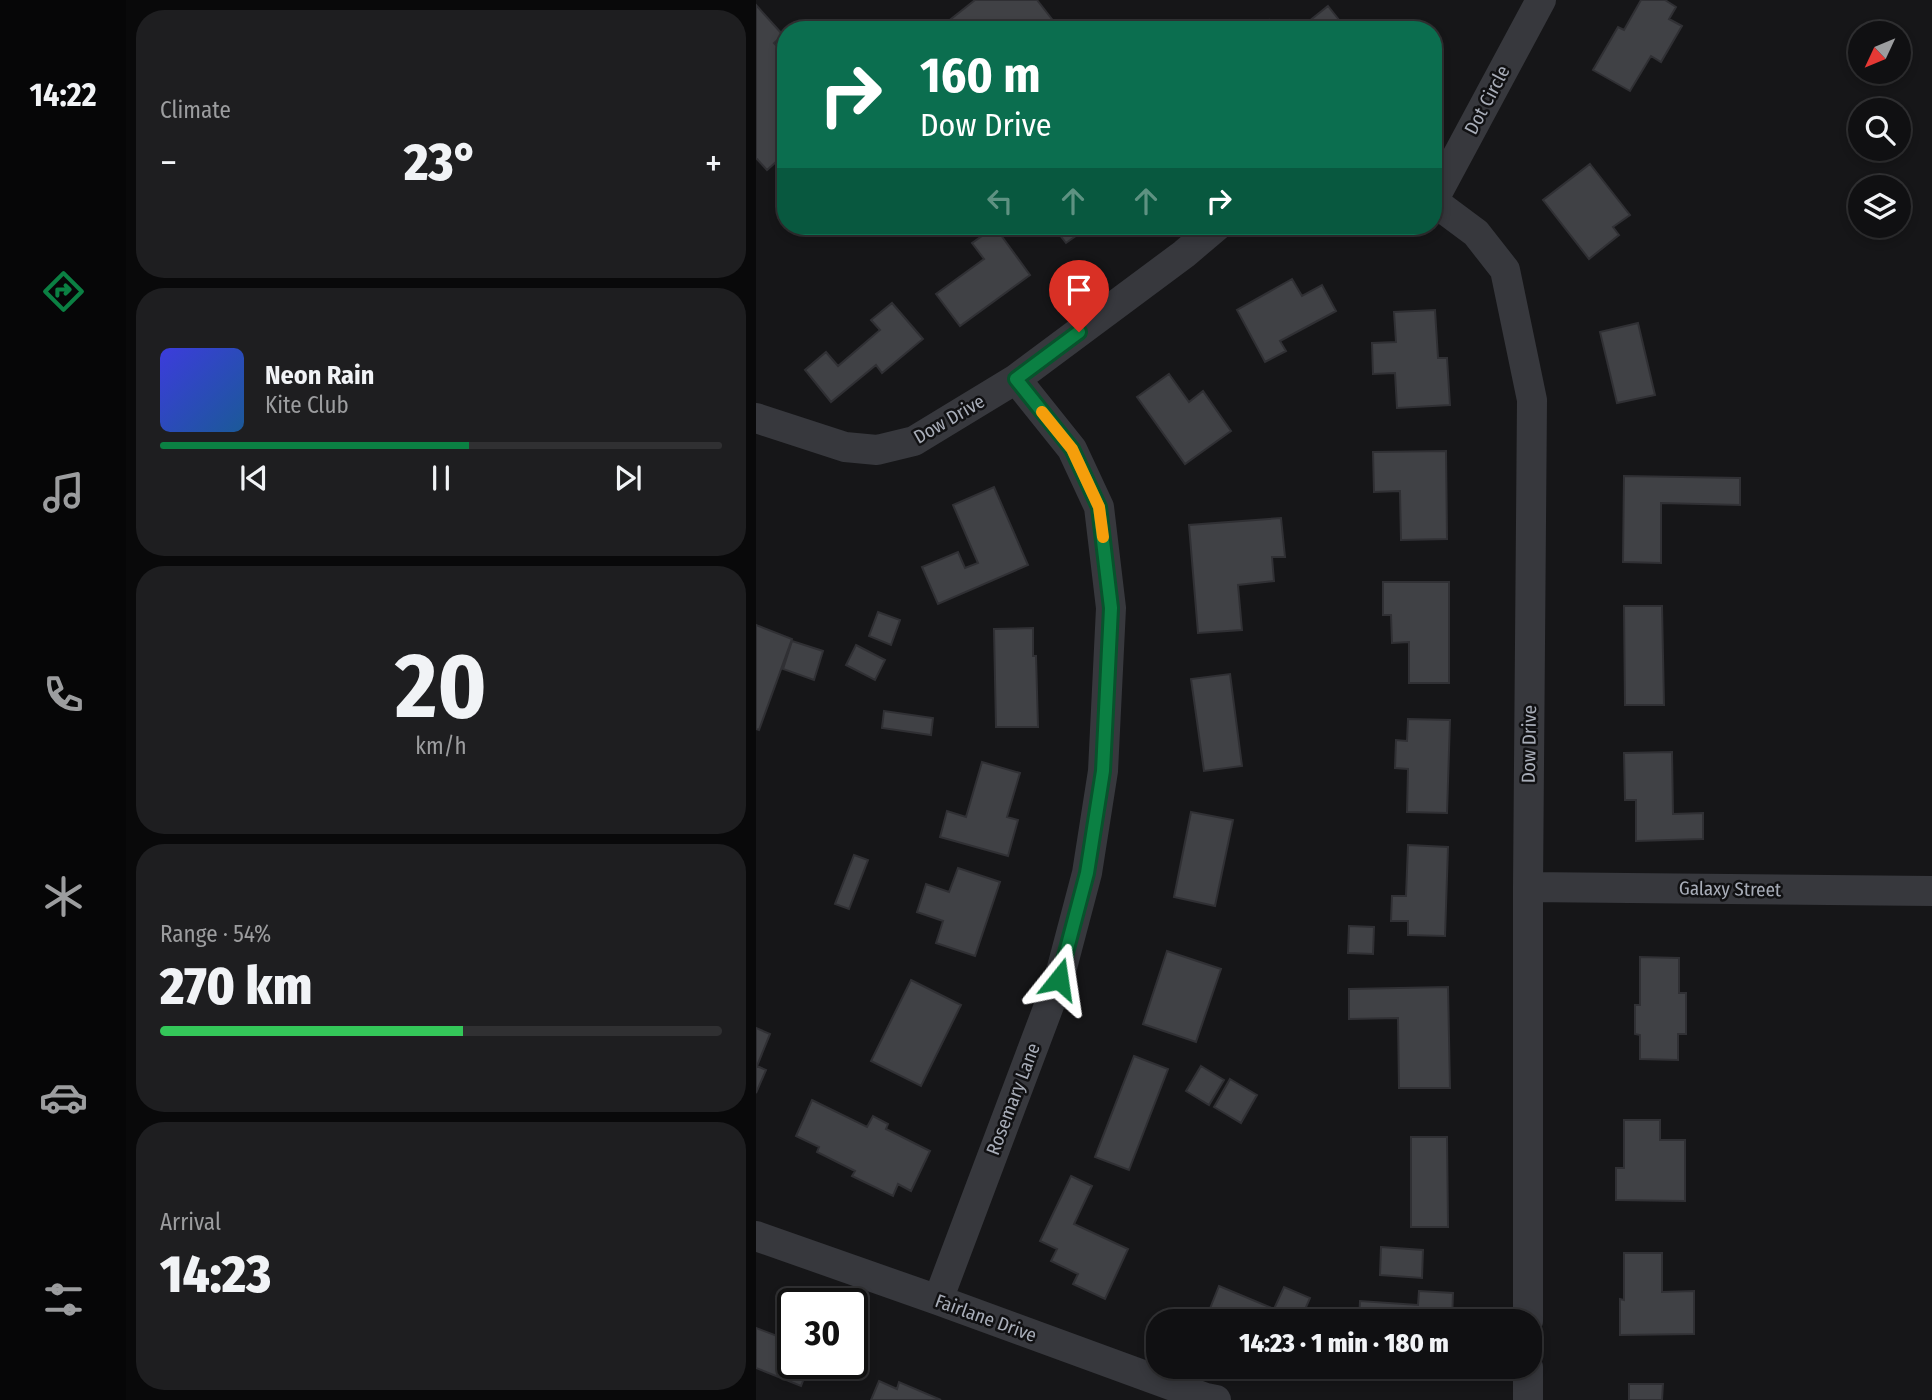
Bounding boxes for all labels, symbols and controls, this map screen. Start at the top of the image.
north arrow [1848,21,1911,84]
map controls [1848,21,1911,238]
text: 160 m [920,46,1041,105]
icon: right [805,49,896,140]
street label: Dot Circle [1459,62,1515,138]
text: 14:22 [30,76,96,114]
text: Climate [160,96,231,124]
button: search [1848,98,1911,161]
text: Dow Drive [920,106,1052,144]
text: 23° [404,131,478,194]
text: − [160,140,177,186]
text: + [705,140,722,186]
button: layers [1848,175,1911,238]
icon: left [981,182,1019,220]
icon: ahead [1054,182,1092,220]
icon: ahead [1127,182,1165,220]
icon: right [1200,182,1238,220]
pin [1049,260,1109,332]
icon: directions [39,267,88,316]
icon: arrive [1060,271,1098,309]
text: Neon Rain [265,360,374,391]
street label: Dow Drive [909,389,989,449]
text: Kite Club [265,391,349,419]
icon: previous [235,459,273,497]
icon: pause [422,459,460,497]
icon: next [609,459,647,497]
icon: music [39,468,88,517]
text: 20 [395,632,487,741]
icon: phone [39,670,88,719]
street label: Dow Drive [1517,705,1541,783]
text: km/h [415,732,467,760]
icon: climate [39,872,88,921]
street label: Galaxy Street [1679,877,1782,901]
text: Range · 54% [160,920,271,948]
position arrow [1022,942,1096,1016]
text: 270 km [160,955,312,1018]
street label: Rosemary Lane [981,1040,1045,1158]
icon: car [39,1073,88,1122]
text: Arrival [160,1208,221,1236]
text: 14:23 [160,1243,271,1306]
icon: filters [39,1275,88,1324]
speed limit sign: 30 [777,1288,868,1379]
street label: Fairlane Drive [932,1289,1040,1347]
text: 14:23 · 1 min · 180 m [1239,1328,1449,1359]

